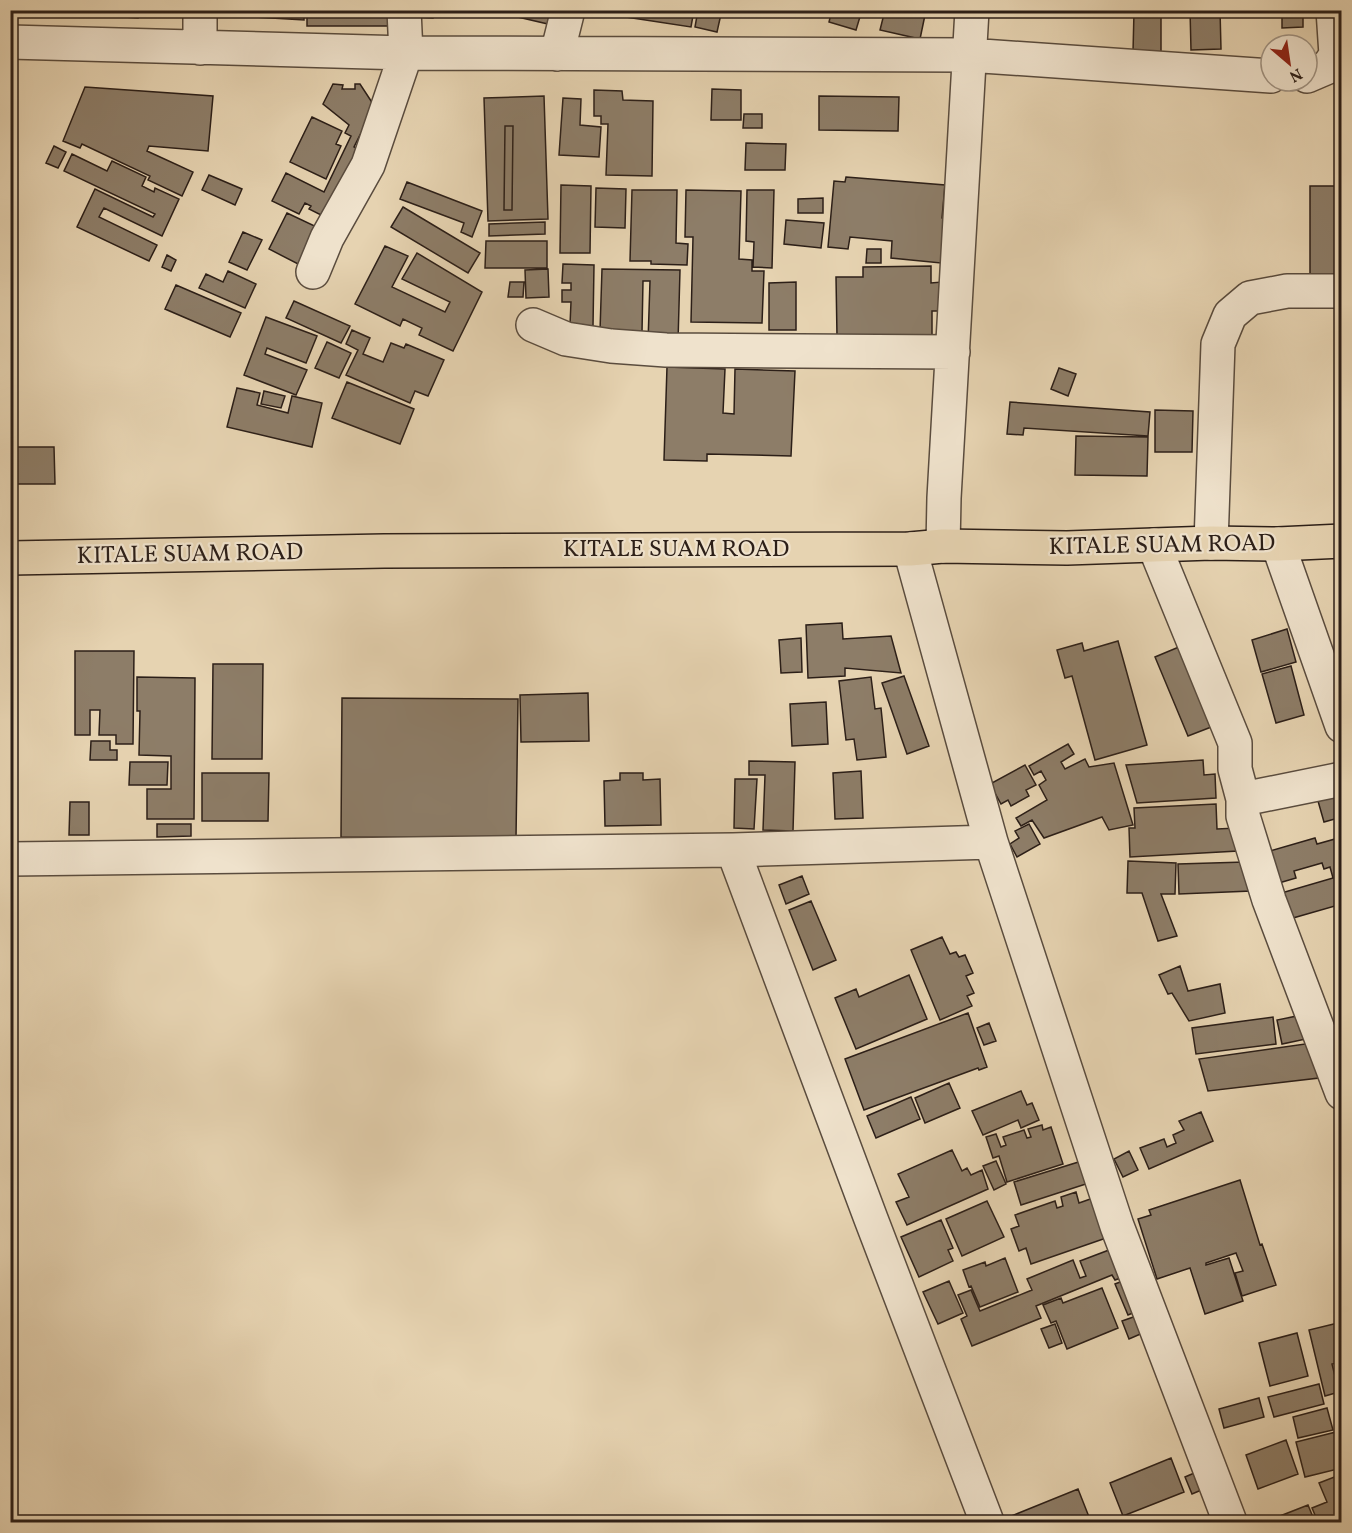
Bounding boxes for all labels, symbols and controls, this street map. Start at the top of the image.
north arrow [1259,33,1319,93]
text: N [1285,62,1306,87]
street label: KITALE SUAM ROAD [1048,527,1276,565]
street label: KITALE SUAM ROAD [563,533,789,567]
street label: KITALE SUAM ROAD [76,536,304,574]

